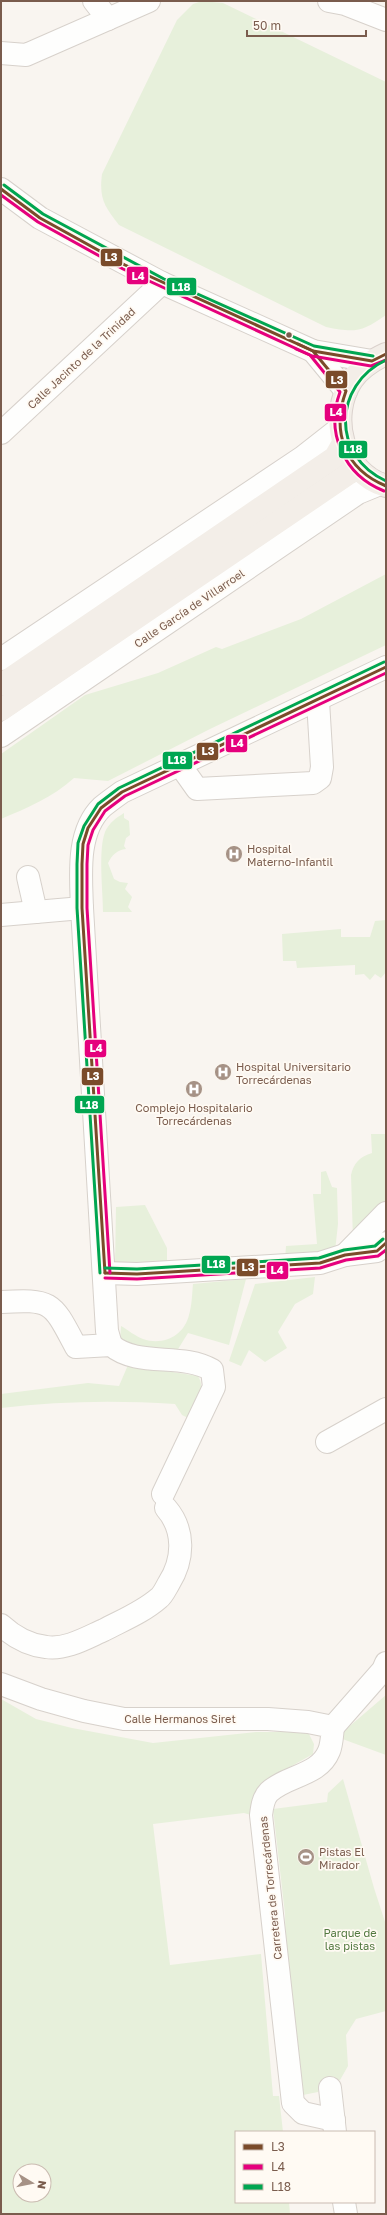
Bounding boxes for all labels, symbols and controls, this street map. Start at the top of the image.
scale bar [247,12,366,38]
text: 50 m [253,18,281,33]
line badge: L3 [100,248,123,267]
text: L3 [105,250,118,263]
line badge: L4 [126,266,149,285]
text: L4 [131,269,145,282]
line badge: L18 [166,277,197,296]
text: L18 [172,280,190,293]
street label: Calle Jacinto de la Trinidad [25,305,137,411]
unlabelled marker [284,330,294,340]
line badge: L3 [325,370,348,389]
text: L3 [331,373,344,386]
line badge: L4 [324,403,347,422]
text: L4 [329,405,343,418]
line badge: L18 [338,440,368,459]
text: L18 [344,442,362,455]
street label: Calle García de Villarroel [131,566,247,650]
line badge: L4 [225,734,248,753]
text: L4 [230,736,244,749]
line badge: L3 [196,742,219,761]
text: L3 [202,744,215,757]
line badge: L18 [162,751,193,770]
text: L18 [168,753,186,766]
place label: Hospital Materno-Infantil [247,842,333,868]
hospital icon: Hospital Materno-Infantil [224,844,244,864]
line badge: L4 [84,1039,107,1058]
text: L4 [89,1041,103,1054]
place label: Hospital Universitario Torrecárdenas [236,1060,351,1086]
hospital icon: Hospital Universitario Torrecárdenas [213,1062,233,1082]
line badge: L3 [81,1067,104,1086]
text: L3 [87,1069,100,1082]
hospital icon: Complejo Hospitalario Torrecárdenas [184,1079,204,1099]
line badge: L18 [74,1095,105,1114]
text: L18 [80,1098,98,1111]
place label: Complejo Hospitalario Torrecárdenas [135,1101,253,1127]
line badge: L18 [201,1255,231,1274]
text: L18 [207,1257,225,1270]
line badge: L3 [236,1258,259,1277]
text: L3 [242,1260,255,1273]
line badge: L4 [266,1261,289,1280]
text: L4 [270,1263,284,1276]
street label: Calle Hermanos Siret [124,1712,236,1725]
street label: Carretera de Torrecárdenas [256,1816,284,1960]
place label: Pistas El Mirador [319,1845,365,1871]
sports icon: Pistas El Mirador [296,1847,316,1867]
park label: Parque de las pistas [323,1926,377,1952]
legend [235,2131,375,2203]
text: L3 [271,2139,285,2154]
text: L4 [271,2159,285,2174]
north arrow [12,2163,52,2203]
text: L18 [271,2179,291,2194]
text: N [35,2180,49,2190]

